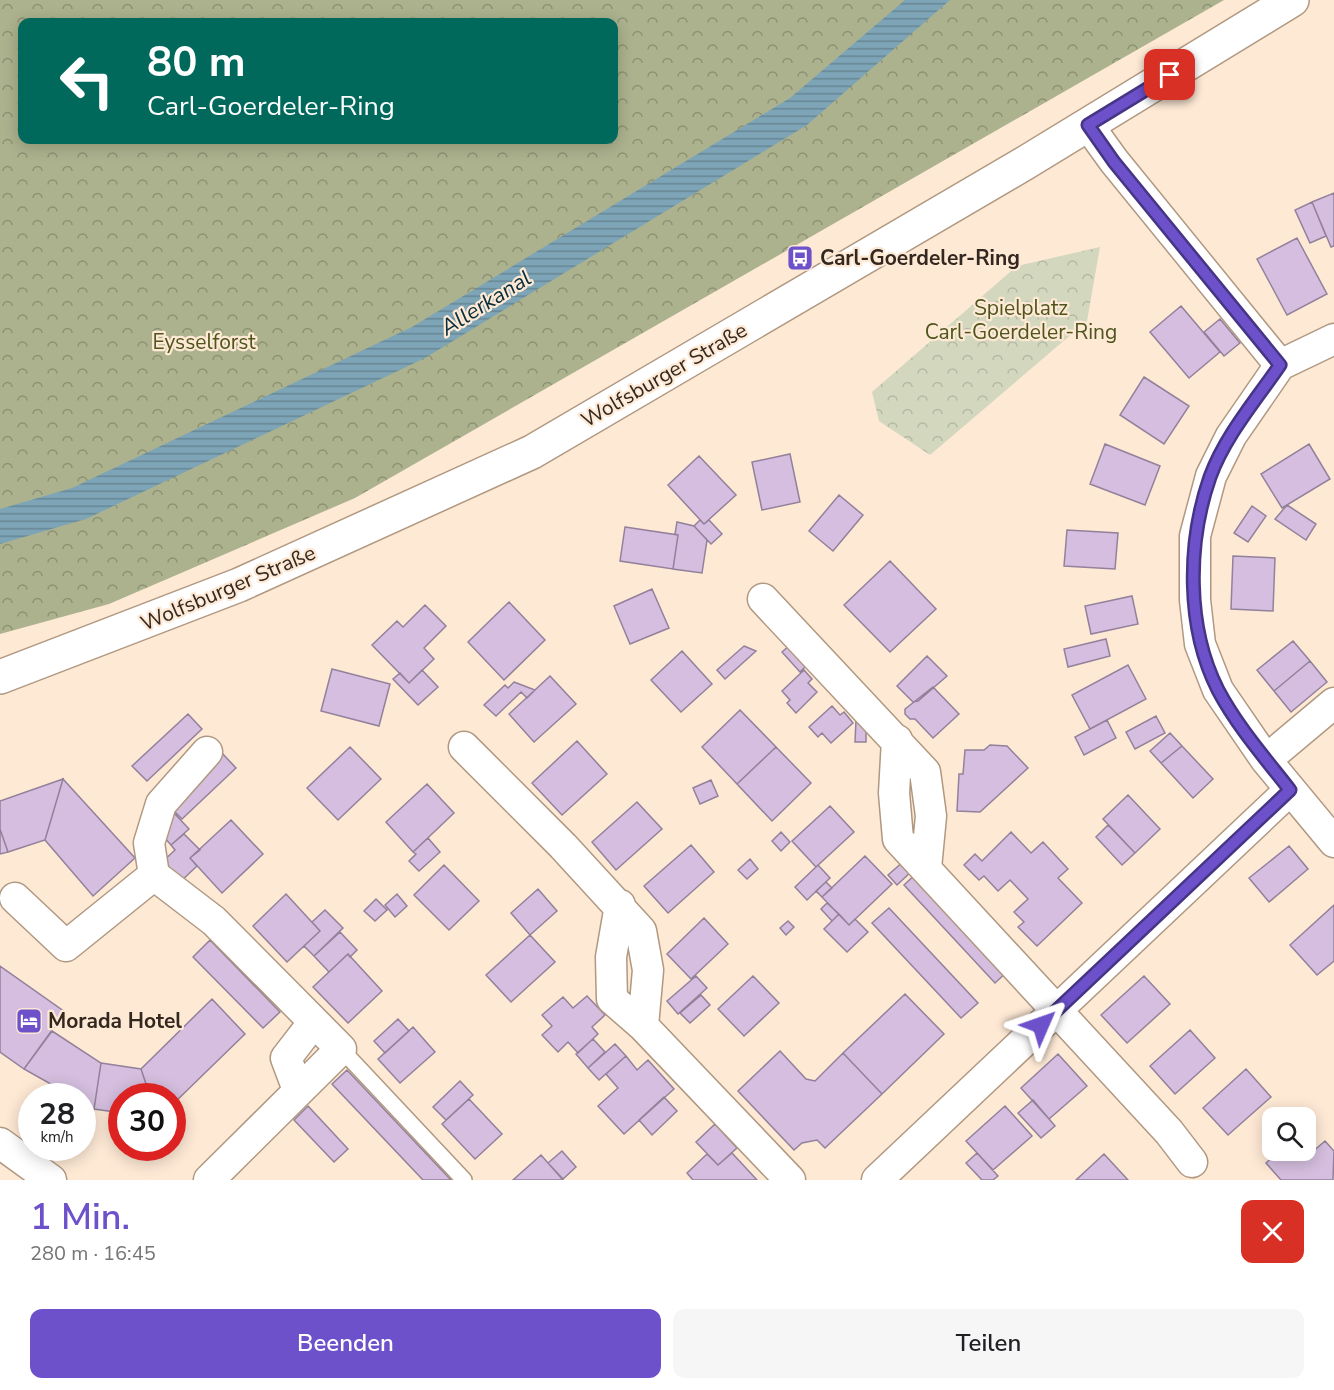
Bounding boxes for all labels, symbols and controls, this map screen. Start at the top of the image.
text: 80 m [147,34,246,91]
icon: left [48,42,126,120]
pin [1144,49,1195,100]
icon: arrive [1153,58,1186,91]
text: Carl-Goerdeler-Ring [147,88,395,125]
bus stop icon: Carl-Goerdeler-Ring [785,243,815,273]
place label: Carl-Goerdeler-Ring [820,244,1020,272]
water label: Allerkanal [434,263,537,343]
park label: Spielplatz Carl-Goerdeler-Ring [925,294,1117,346]
street label: Wolfsburger Straße [576,316,752,434]
park label: Eysselforst [152,328,256,356]
street label: Wolfsburger Straße [136,539,320,637]
position arrow [1009,993,1073,1057]
hotel icon: Morada Hotel [14,1006,44,1036]
place label: Morada Hotel [48,1007,182,1035]
speed limit sign: 30 [108,1083,186,1161]
text: 28 [39,1094,75,1135]
map controls [1262,1107,1316,1161]
button: search [1262,1107,1316,1161]
text: km/h [40,1127,74,1147]
text: 1 Min. [30,1193,130,1242]
button: close [1241,1200,1304,1263]
text: 280 m · 16:45 [30,1240,156,1267]
button: Beenden [30,1309,661,1378]
button: Teilen [673,1309,1304,1378]

